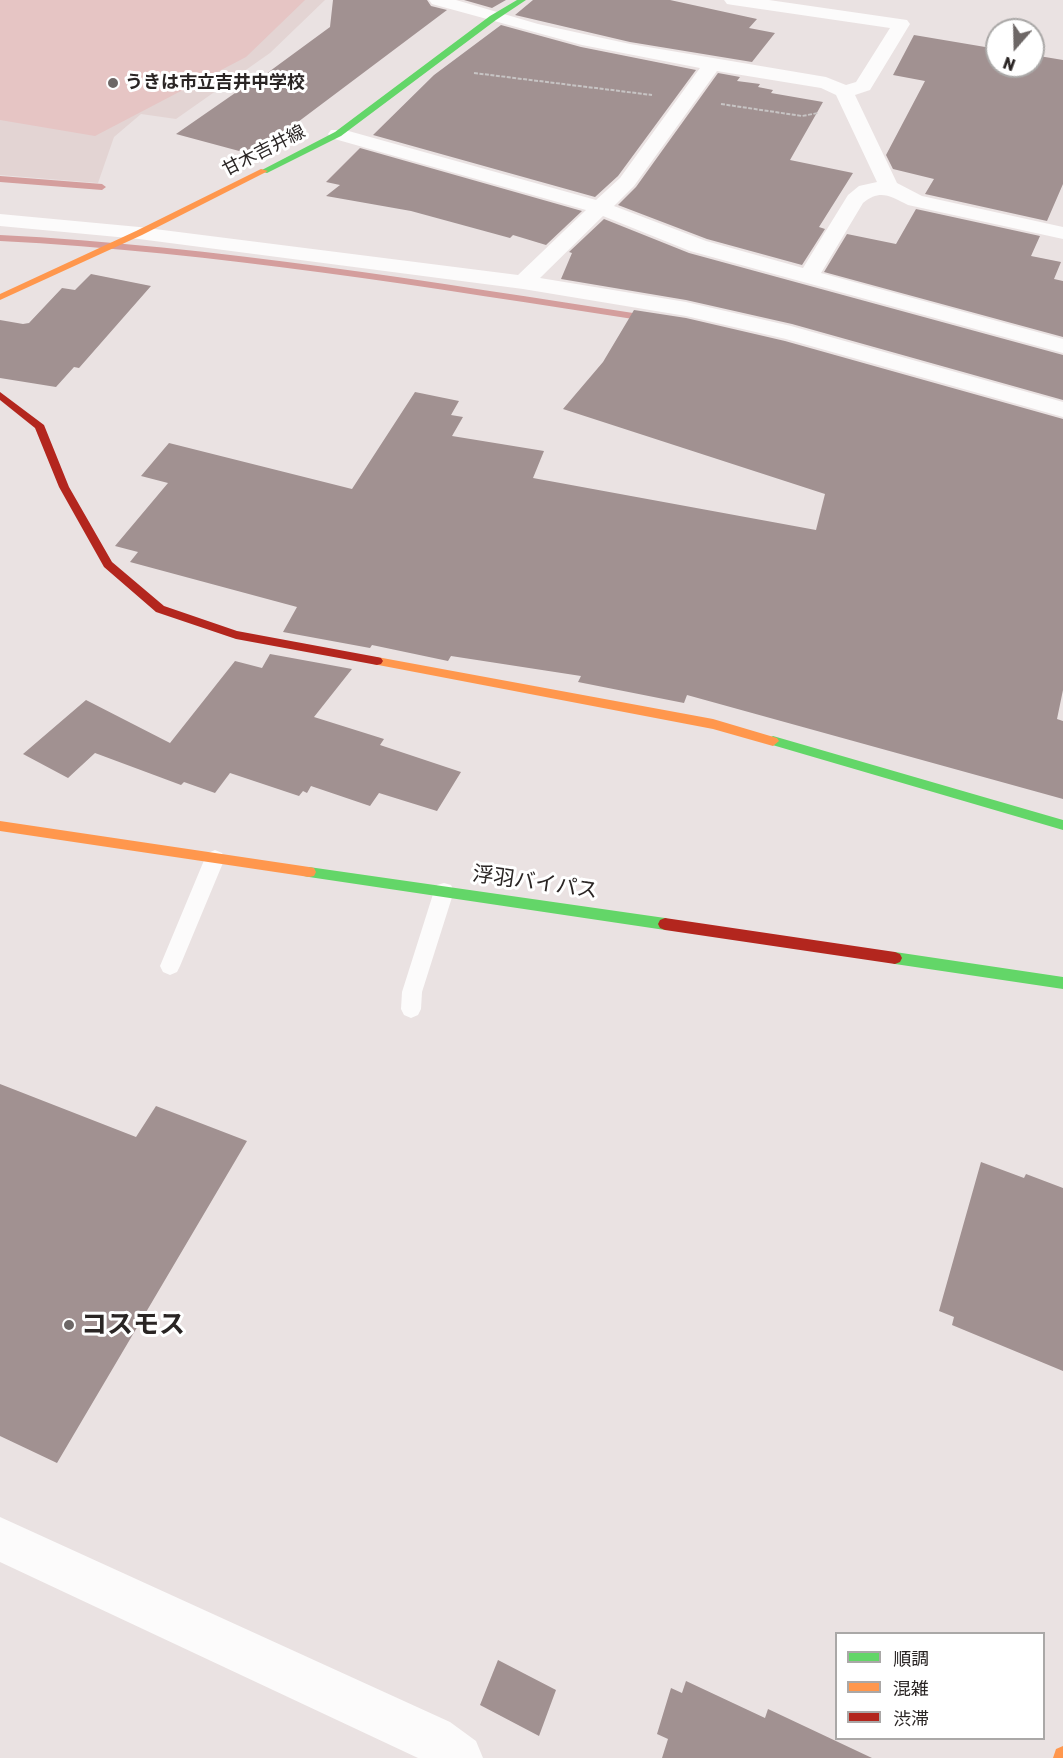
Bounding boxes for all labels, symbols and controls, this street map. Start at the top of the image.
north arrow [985,18,1045,78]
text: N [1001,53,1018,74]
place label: うきは市立吉井中学校 [125,72,305,94]
marker: うきは市立吉井中学校 [106,76,120,90]
street label: 甘木吉井線 [219,121,309,181]
street label: 浮羽バイパス [471,862,599,904]
place label: コスモス [81,1309,185,1341]
marker: コスモス [62,1318,76,1332]
legend [835,1632,1045,1740]
text: 順調 [893,1648,929,1670]
text: 混雑 [893,1678,929,1700]
text: 渋滞 [893,1708,929,1730]

